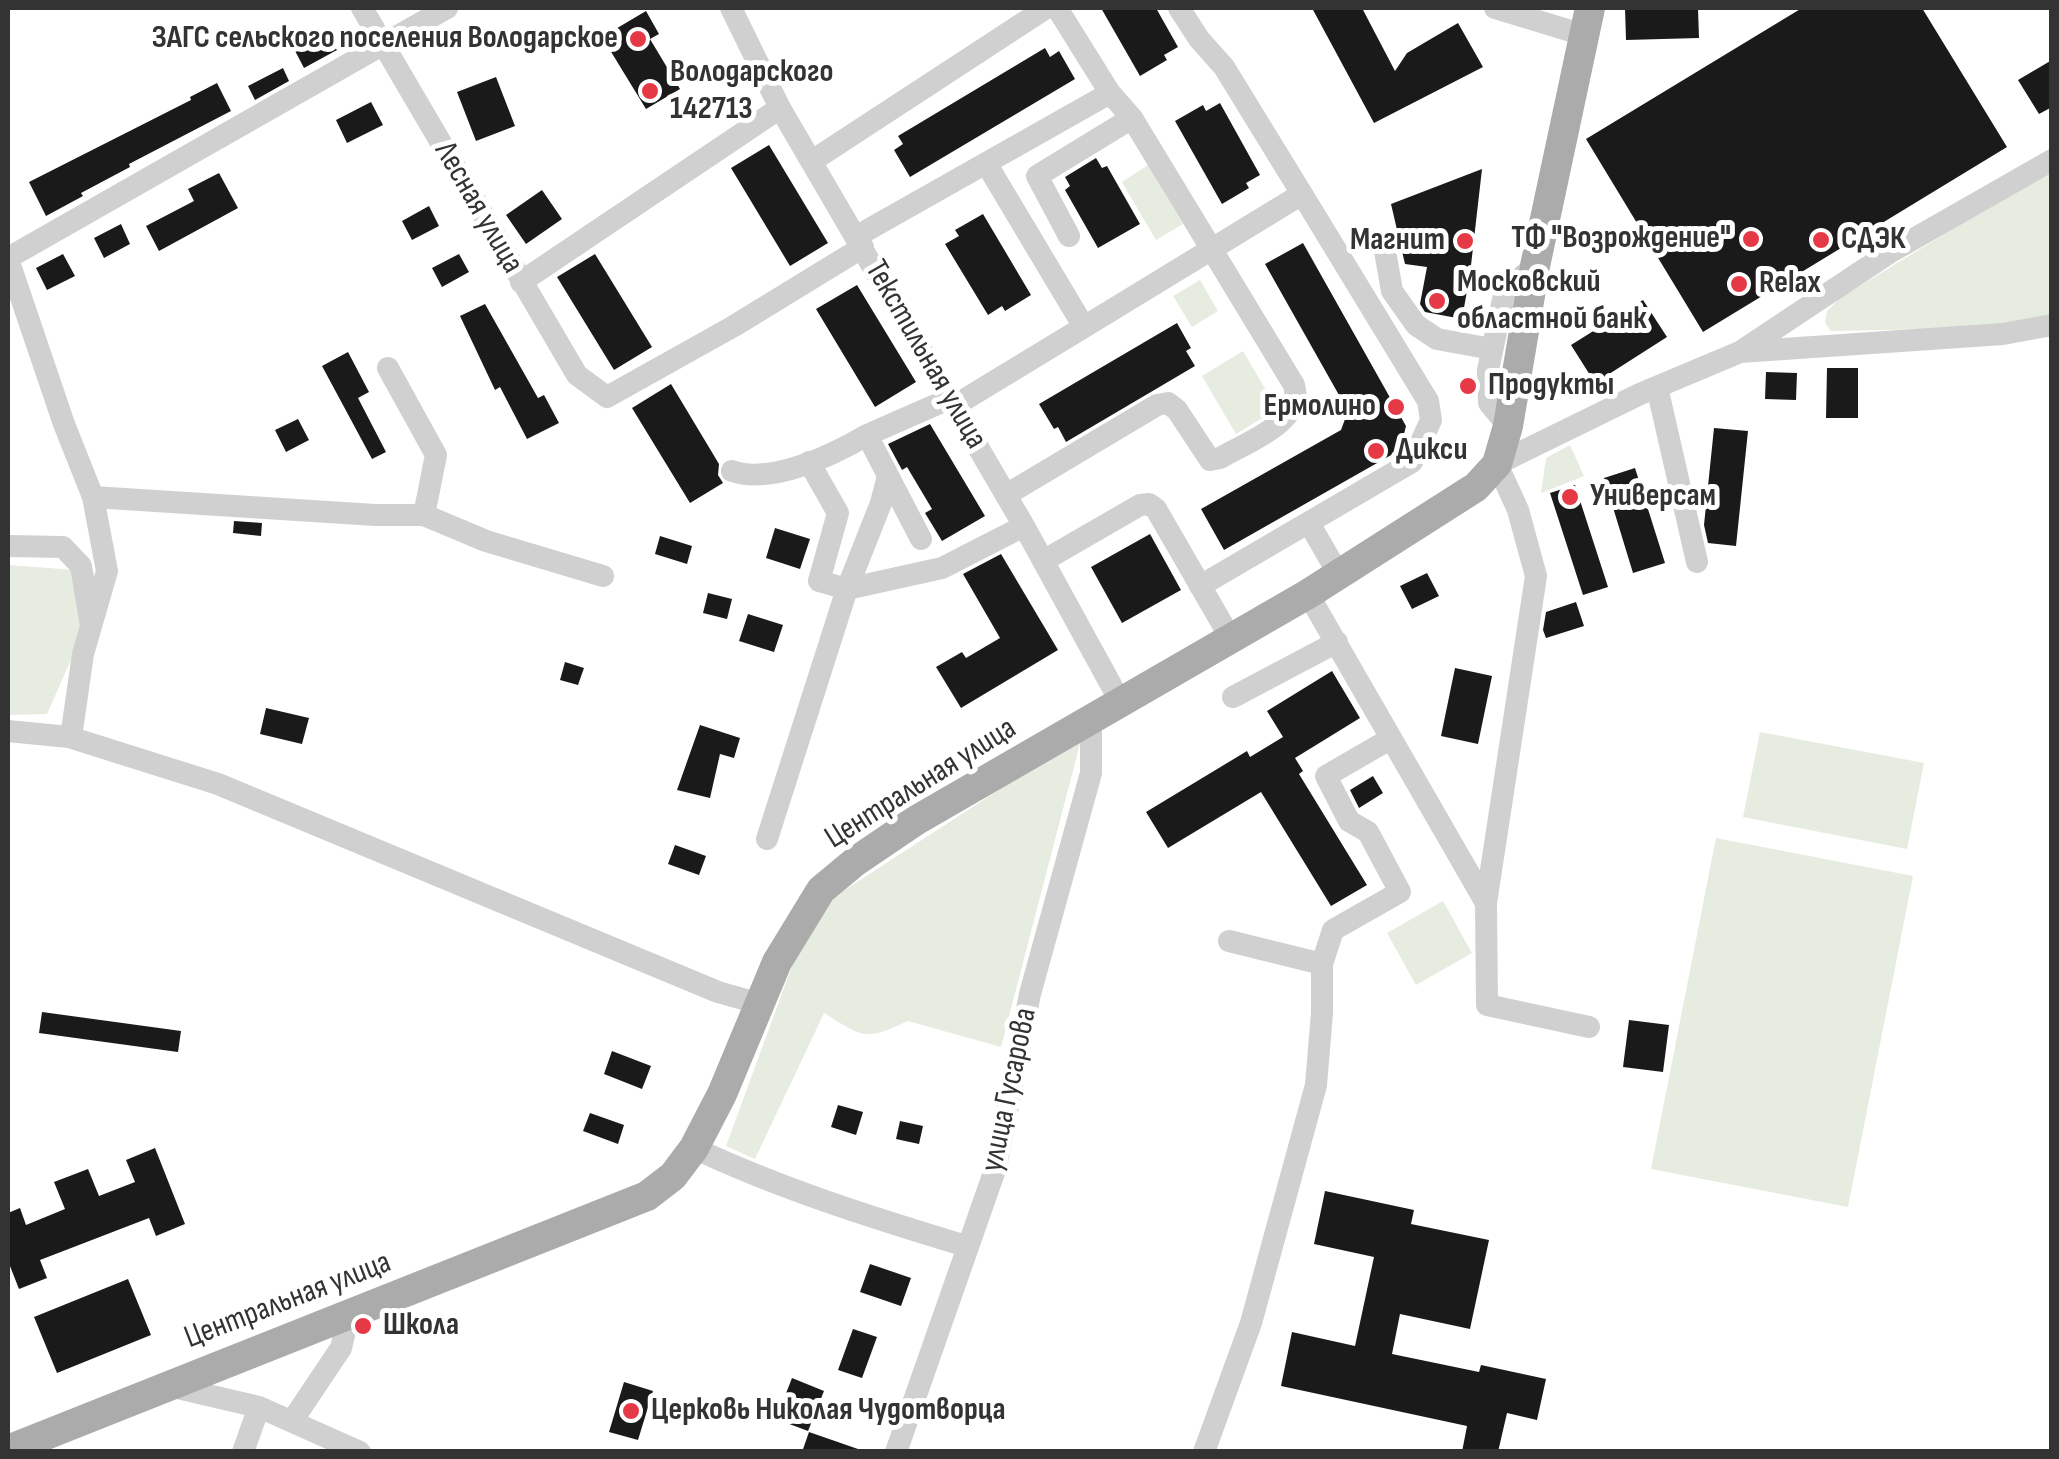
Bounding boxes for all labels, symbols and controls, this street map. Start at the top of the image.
place label: ЗАГС сельского поселения Володарское [152,20,618,58]
marker: ЗАГС сельского поселения Володарское [627,28,649,50]
place label: Володарского 142713 [670,54,833,129]
marker: Володарского 142713 [639,80,661,102]
street label: Лесная улица [425,136,531,280]
place label: ТФ "Возрождение" [1511,220,1731,258]
place label: СДЭК [1841,221,1906,259]
place label: Магнит [1350,222,1445,260]
marker: ТФ "Возрождение" [1740,228,1762,250]
marker: СДЭК [1810,229,1832,251]
marker: Магнит [1454,230,1476,252]
street label: Текстильная улица [856,254,994,456]
place label: Московский областной банк [1457,264,1647,339]
place label: Relax [1759,265,1821,303]
marker: Relax [1728,273,1750,295]
marker: Московский областной банк [1426,290,1448,312]
place label: Продукты [1488,367,1614,405]
marker: Продукты [1457,375,1479,397]
place label: Ермолино [1264,388,1376,426]
marker: Ермолино [1385,396,1407,418]
place label: Дикси [1396,432,1467,470]
marker: Дикси [1365,440,1387,462]
place label: Универсам [1590,478,1716,516]
marker: Универсам [1559,486,1581,508]
street label: Центральная улица [818,710,1024,858]
street label: улица Гусарова [974,1005,1046,1175]
street label: Центральная улица [179,1244,397,1358]
place label: Школа [383,1307,459,1345]
marker: Школа [352,1315,374,1337]
place label: Церковь Николая Чудотворца [651,1392,1006,1430]
marker: Церковь Николая Чудотворца [620,1400,642,1422]

